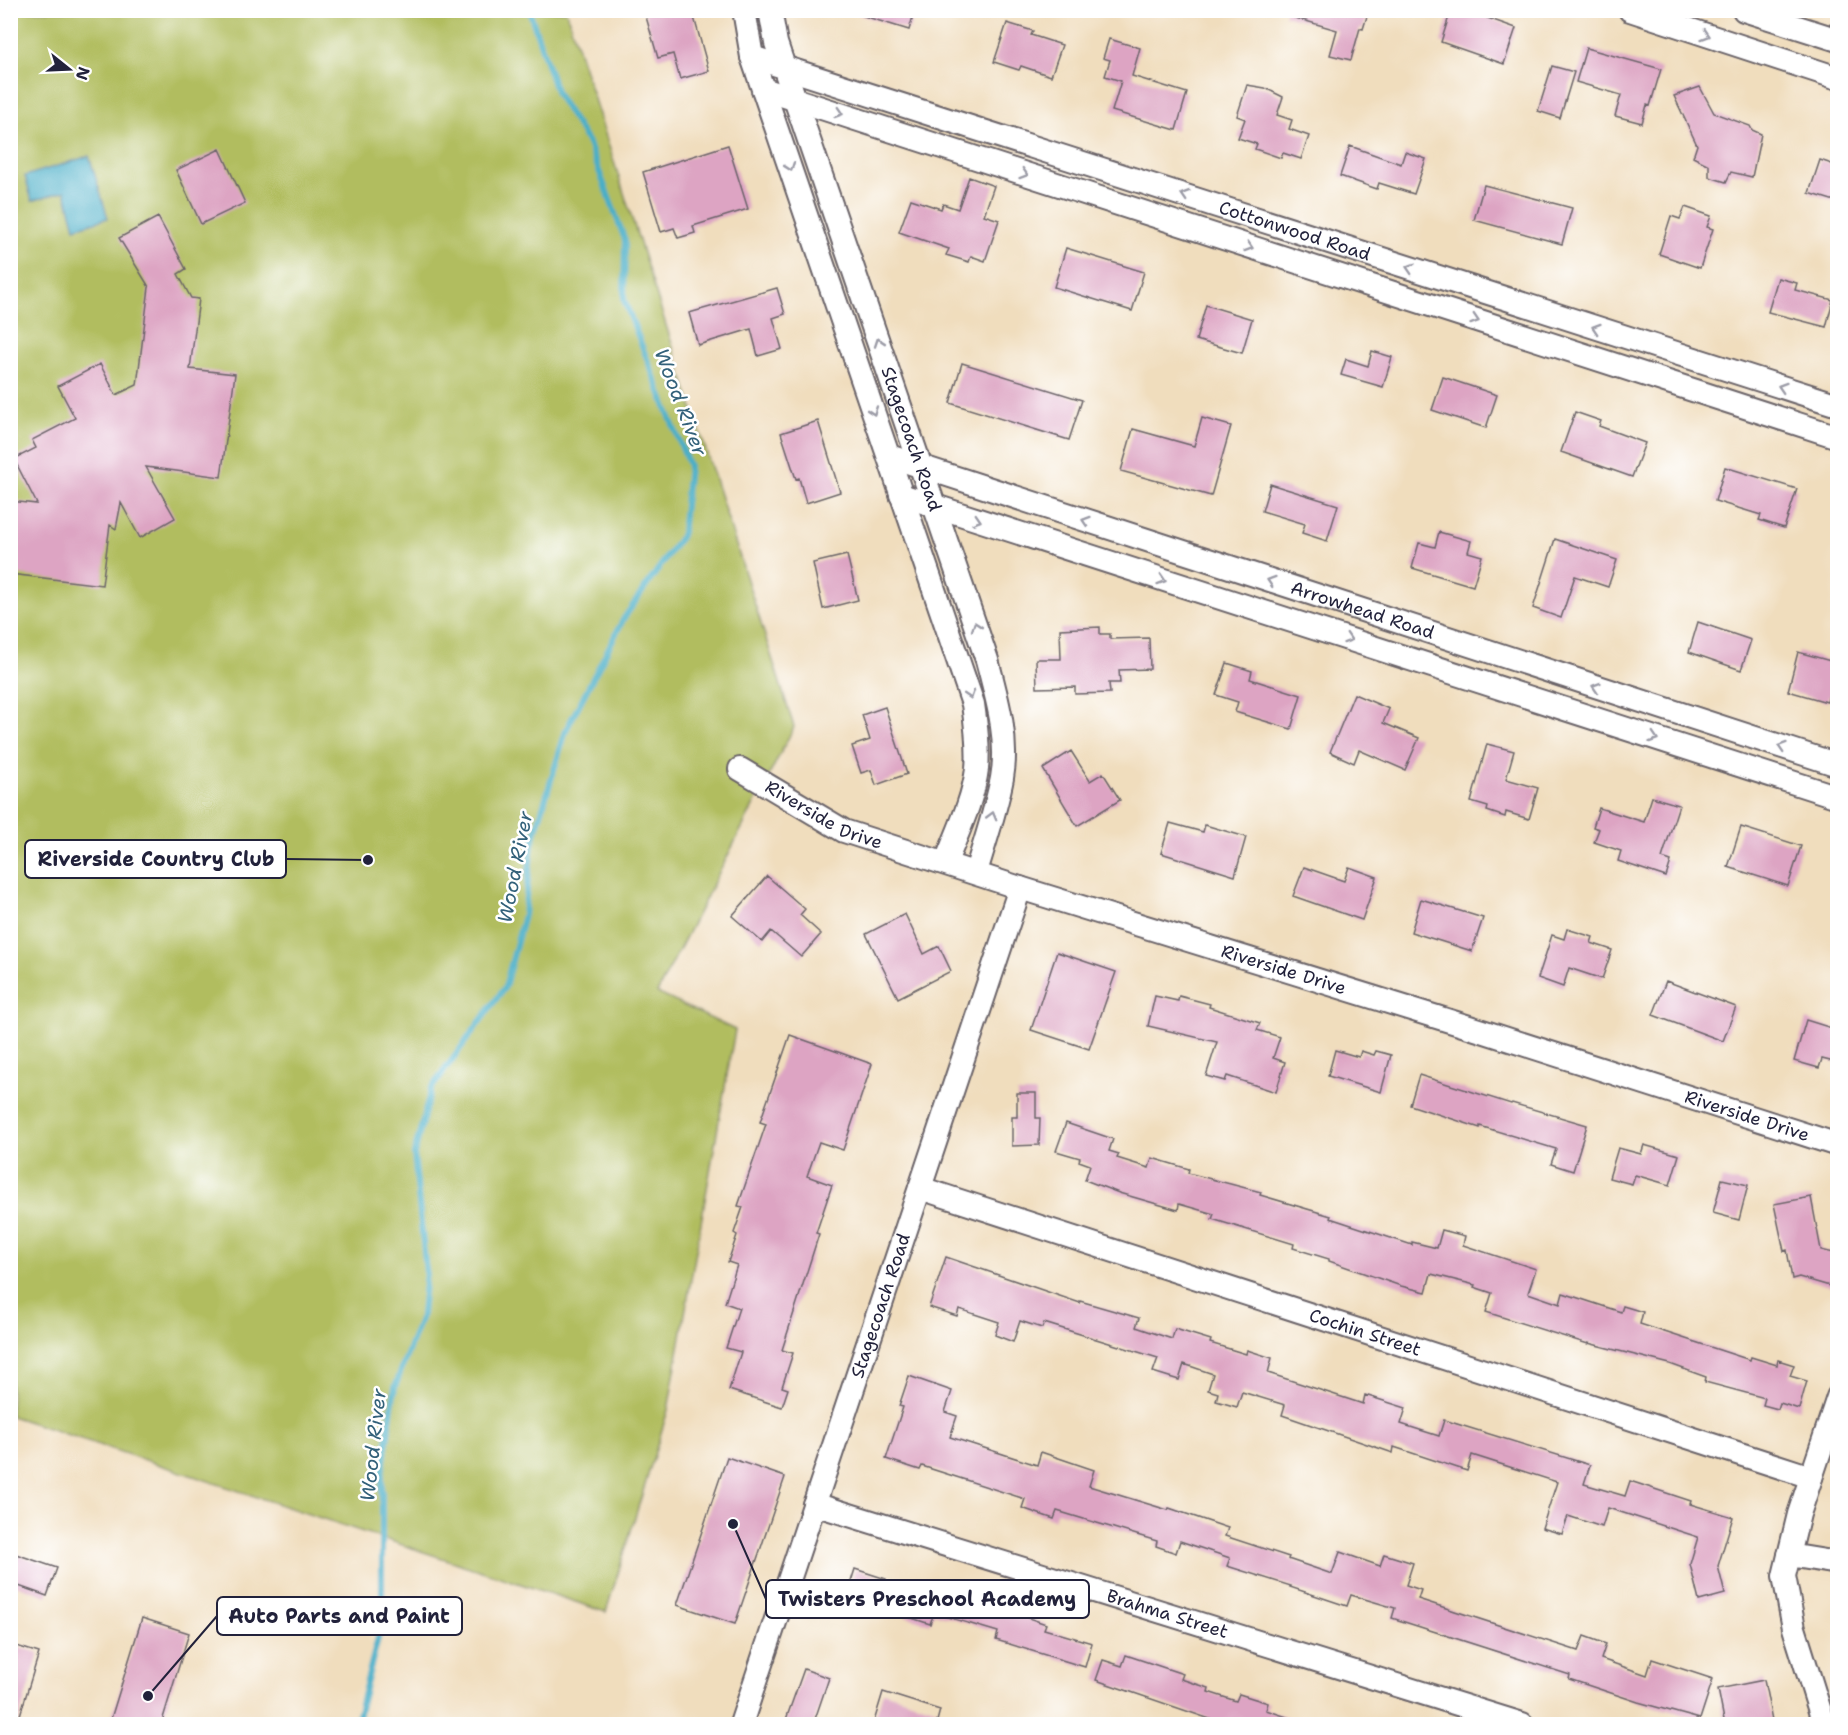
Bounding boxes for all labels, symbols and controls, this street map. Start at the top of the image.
one-way arrow [1700,28,1711,40]
north arrow [39,39,99,99]
text: N [71,64,95,83]
one-way arrow [833,106,843,119]
one-way arrow [782,161,795,172]
one-way arrow [1018,166,1029,179]
one-way arrow [1180,190,1191,203]
street label: Cottonwood Road [1216,195,1374,266]
one-way arrow [1243,239,1254,252]
one-way arrow [1406,263,1416,275]
one-way arrow [1469,313,1480,325]
one-way arrow [1591,322,1602,335]
one-way arrow [873,337,886,348]
water label: Wood River [649,344,714,460]
street label: Stagecoach Road [875,363,947,514]
one-way arrow [1777,382,1788,394]
one-way arrow [866,405,879,416]
one-way arrow [971,513,982,525]
one-way arrow [1081,515,1092,528]
one-way arrow [1156,573,1167,585]
one-way arrow [1266,576,1277,588]
street label: Arrowhead Road [1288,576,1437,645]
one-way arrow [970,621,983,632]
one-way arrow [1342,632,1353,645]
one-way arrow [1591,681,1602,694]
one-way arrow [963,689,976,700]
one-way arrow [1648,730,1659,743]
one-way arrow [1777,741,1788,754]
street label: Riverside Drive [761,775,885,855]
water label: Wood River [491,808,539,925]
one-way arrow [985,811,997,822]
callout: Riverside Country Club [25,840,286,878]
text: Riverside Country Club [38,846,274,872]
street label: Riverside Drive [1218,939,1349,1000]
street label: Riverside Drive [1682,1085,1812,1147]
street label: Stagecoach Road [845,1230,916,1381]
street label: Cochin Street [1306,1303,1424,1362]
water label: Wood River [354,1387,392,1503]
callout: Twisters Preschool Academy [766,1580,1089,1618]
street label: Brahma Street [1104,1584,1231,1644]
text: Twisters Preschool Academy [778,1586,1076,1612]
callout: Auto Parts and Paint [217,1597,462,1635]
text: Auto Parts and Paint [228,1603,450,1629]

